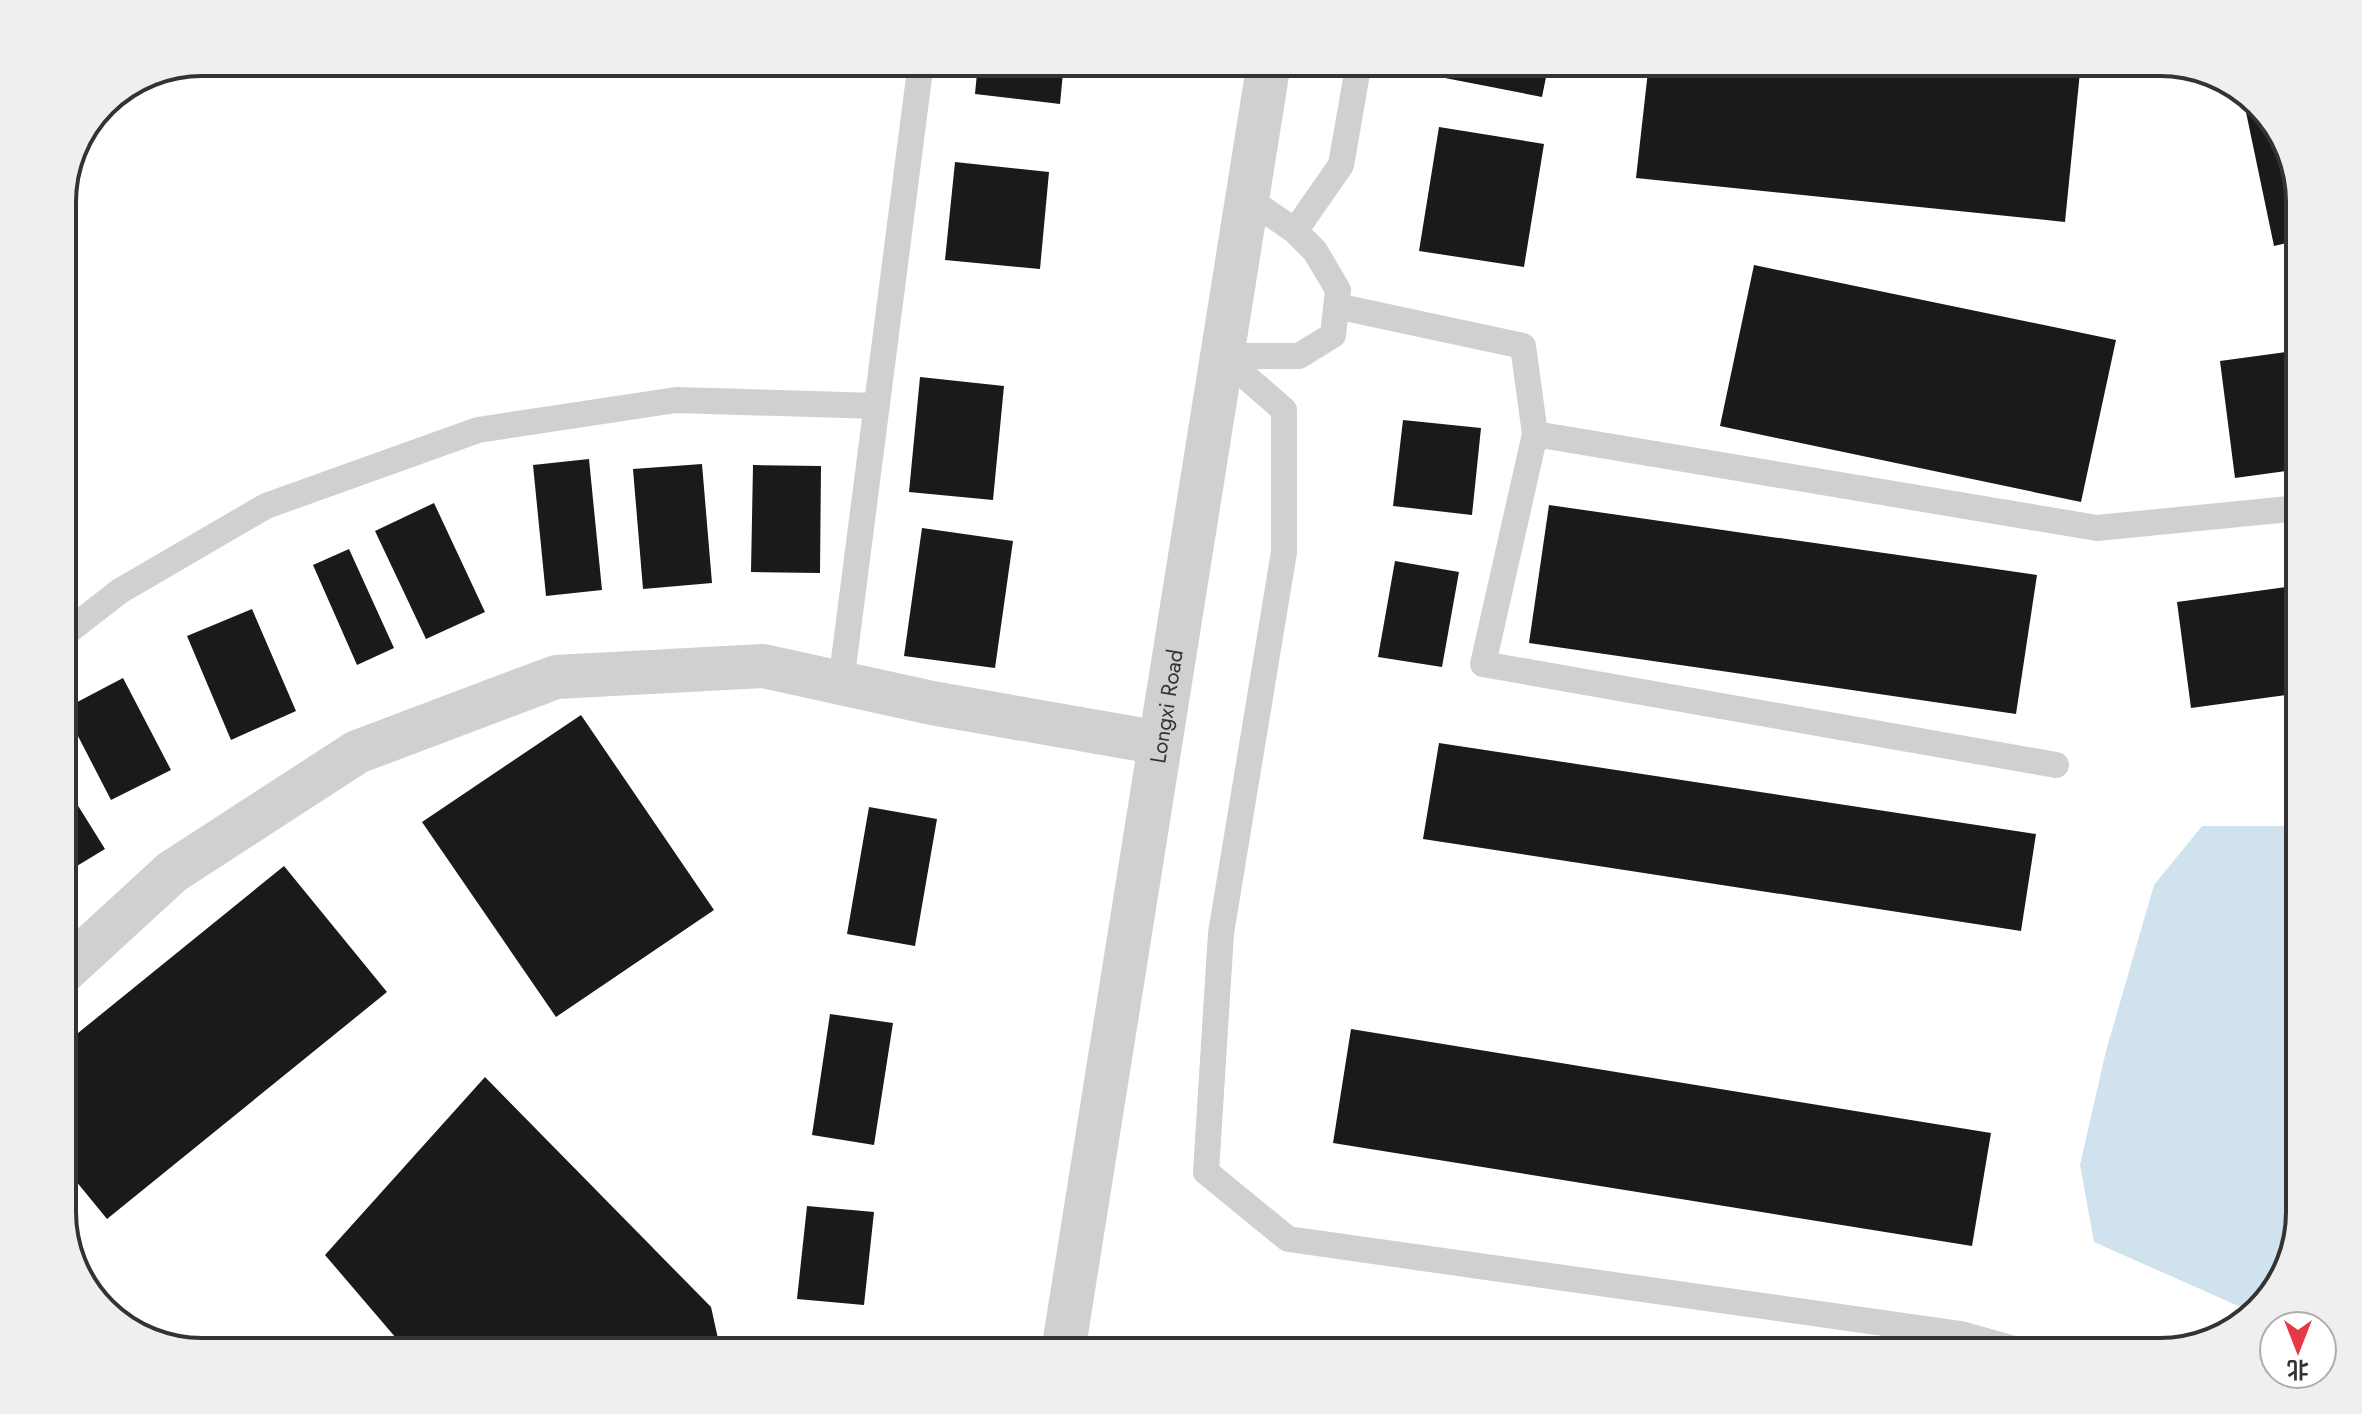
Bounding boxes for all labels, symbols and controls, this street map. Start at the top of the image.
street label: Longxi Road [1141,647,1191,766]
north arrow [2258,1310,2338,1390]
text: 北 [2287,1354,2309,1386]

